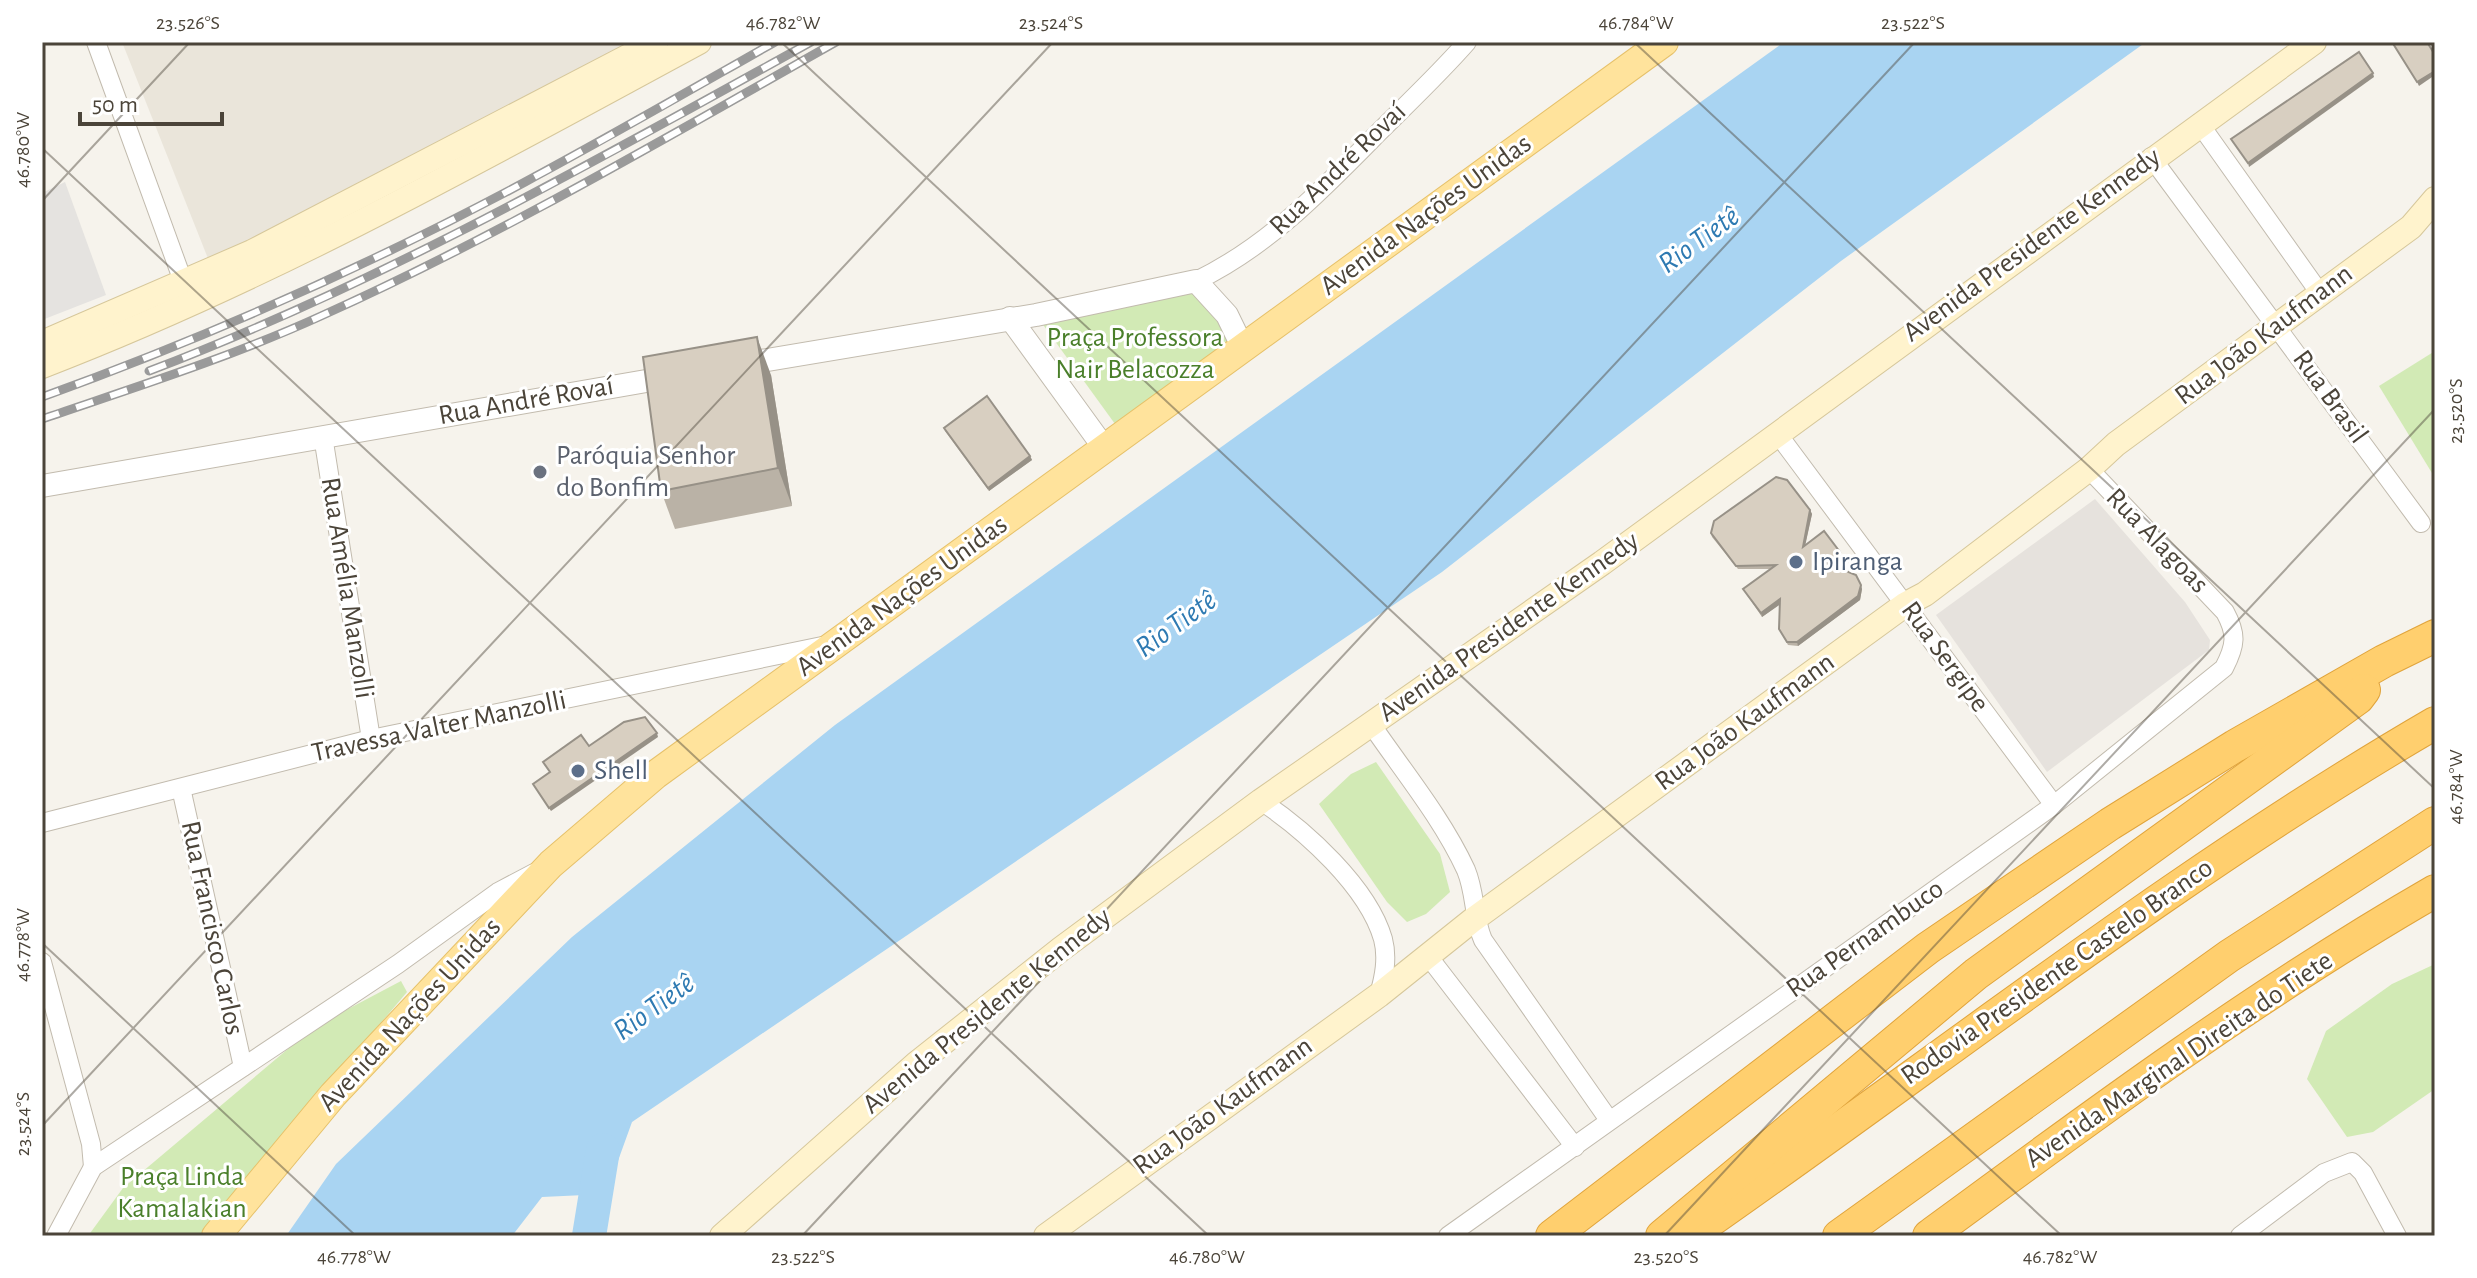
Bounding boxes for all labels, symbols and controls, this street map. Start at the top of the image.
text: 23.526°S [156,13,220,33]
text: 46.782°W [746,13,820,33]
text: 23.524°S [1019,13,1083,33]
text: 46.784°W [1598,13,1674,33]
text: 23.522°S [1881,13,1945,33]
scale bar [80,76,222,126]
text: 50 m [92,93,138,117]
street label: Rua André Rovaí [1265,97,1412,241]
text: 46.780°W [13,112,33,188]
street label: Avenida Nações Unidas [1315,129,1537,301]
street label: Avenida Presidente Kennedy [1898,143,2166,347]
water label: Rio Tietê [1653,200,1746,279]
street label: Rua João Kaufmann [2170,259,2358,411]
park label: Praça Professora Nair Belacozza [1046,324,1224,384]
street label: Rua Brasil [2287,345,2373,449]
street label: Rua André Rovaí [436,372,616,430]
text: 23.520°S [2446,378,2466,444]
place label: Paróquia Senhor do Bonfim [556,442,735,502]
marker: Paróquia Senhor do Bonfim [531,463,549,481]
street label: Rua Amélia Manzolli [316,475,378,701]
street label: Rua Alagoas [2101,483,2213,599]
street label: Avenida Nações Unidas [791,510,1013,682]
street label: Avenida Presidente Kennedy [1374,527,1644,727]
place label: Ipiranga [1812,548,1903,576]
marker: Ipiranga [1787,553,1805,571]
water label: Rio Tietê [1130,584,1223,663]
street label: Rua Sergipe [1896,597,1994,717]
street label: Rua João Kaufmann [1650,648,1840,796]
street label: Travessa Valter Manzolli [309,686,569,768]
text: 46.784°W [2446,749,2466,825]
place label: Shell [594,757,648,785]
marker: Shell [569,762,587,780]
street label: Rua Francisco Carlos [176,818,248,1038]
street label: Rodovia Presidente Castelo Branco [1896,853,2218,1091]
street label: Rua Pernambuco [1781,875,1949,1003]
street label: Avenida Presidente Kennedy [858,903,1116,1119]
text: 46.778°W [13,908,33,982]
street label: Avenida Nações Unidas [313,913,507,1117]
street label: Avenida Marginal Direita do Tiete [2020,947,2338,1173]
water label: Rio Tietê [608,967,701,1046]
street label: Rua João Kaufmann [1128,1032,1318,1180]
text: 23.524°S [13,1092,33,1156]
park label: Praça Linda Kamalakian [117,1163,247,1223]
text: 46.778°W [317,1247,391,1267]
text: 23.522°S [771,1247,835,1267]
text: 46.780°W [1169,1247,1245,1267]
text: 23.520°S [1633,1247,1699,1267]
text: 46.782°W [2023,1247,2097,1267]

